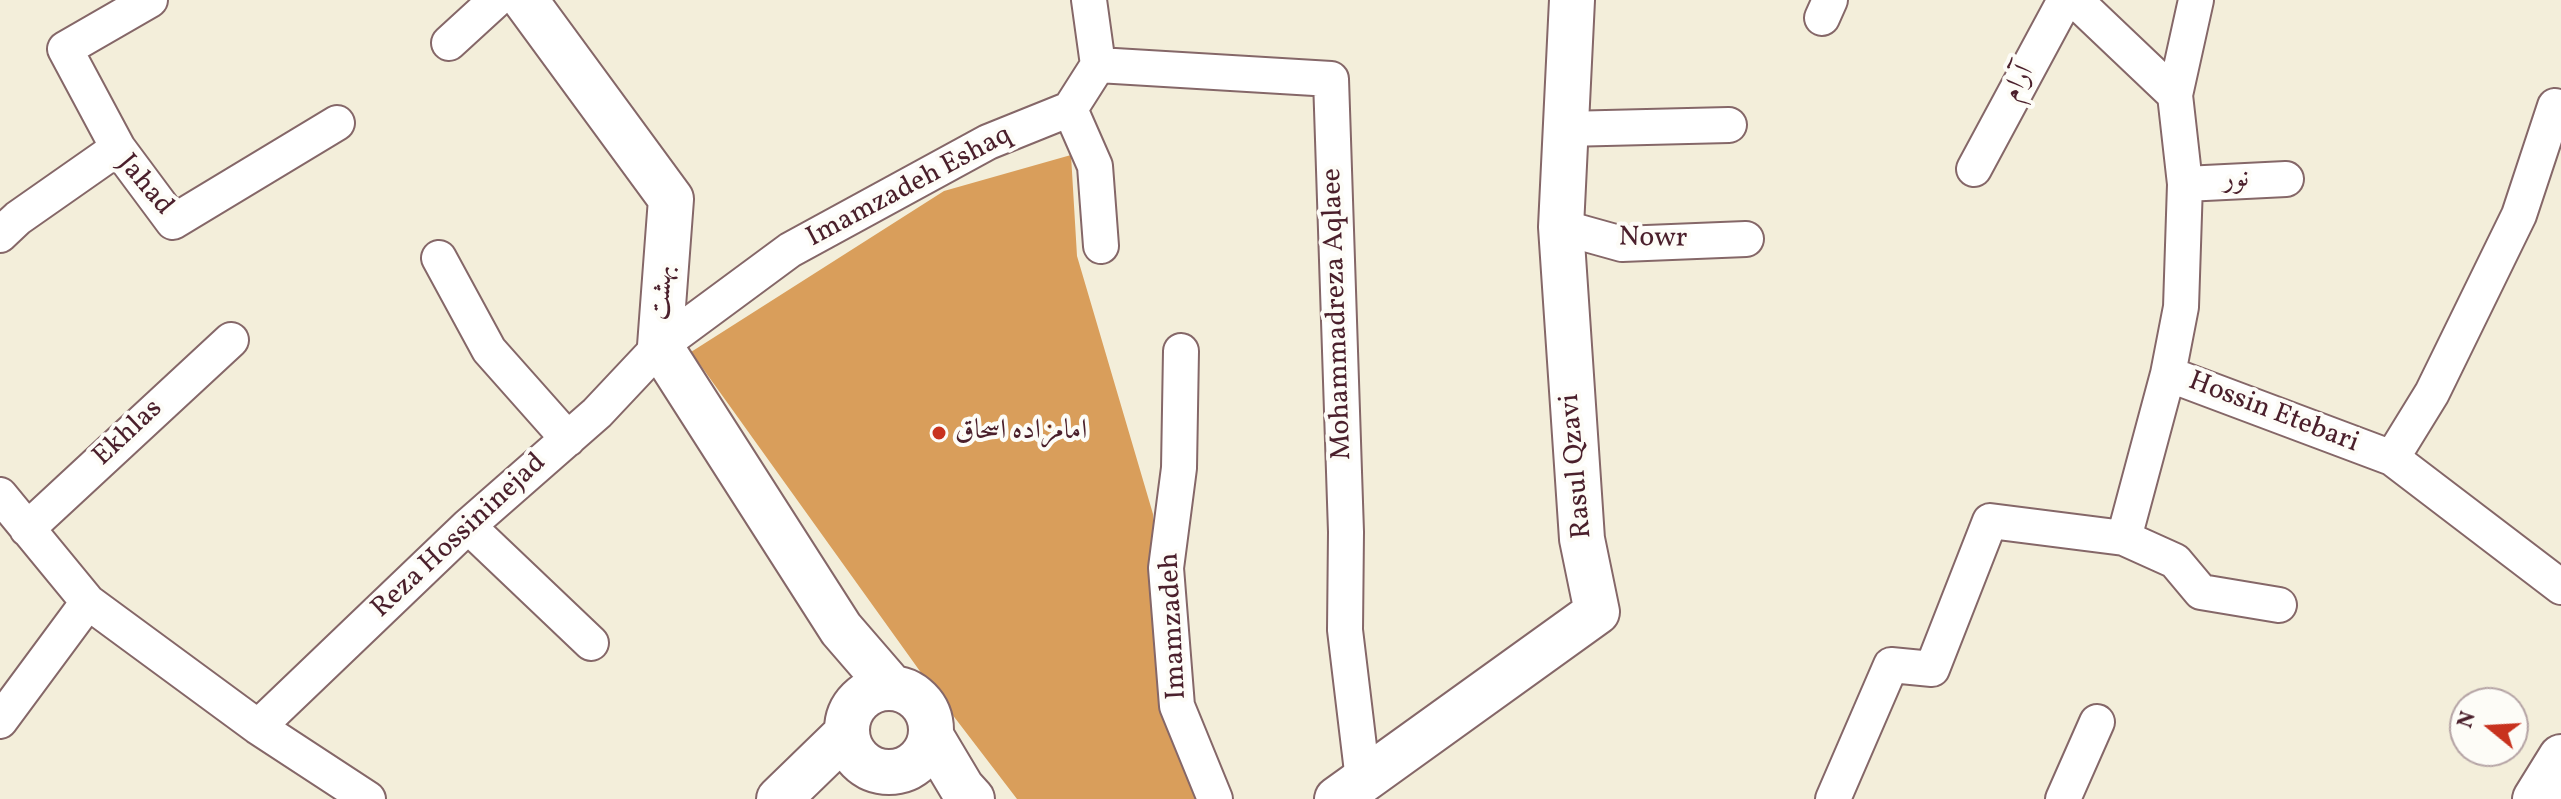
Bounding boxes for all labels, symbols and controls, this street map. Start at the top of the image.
street label: آرام [1997,60,2043,108]
street label: Imamzadeh Eshaq [802,120,1018,256]
street label: Jahad [109,149,179,223]
street label: نور [2222,164,2250,198]
street label: Mohammadreza Aqlaee [1317,168,1361,460]
street label: Nowr [1618,223,1688,257]
street label: بهشت [645,264,683,322]
street label: Hossin Etebari [2183,366,2363,462]
street label: Rasul Qzavi [1555,392,1601,540]
street label: Ekhlas [87,393,171,475]
place label: امامزاده اسحاق [955,416,1087,450]
marker: امامزاده اسحاق [930,424,948,442]
street label: Reza Hossininejad [366,447,554,627]
street label: Imamzadeh [1154,552,1196,700]
north arrow [2449,687,2529,767]
text: N [2450,708,2485,732]

